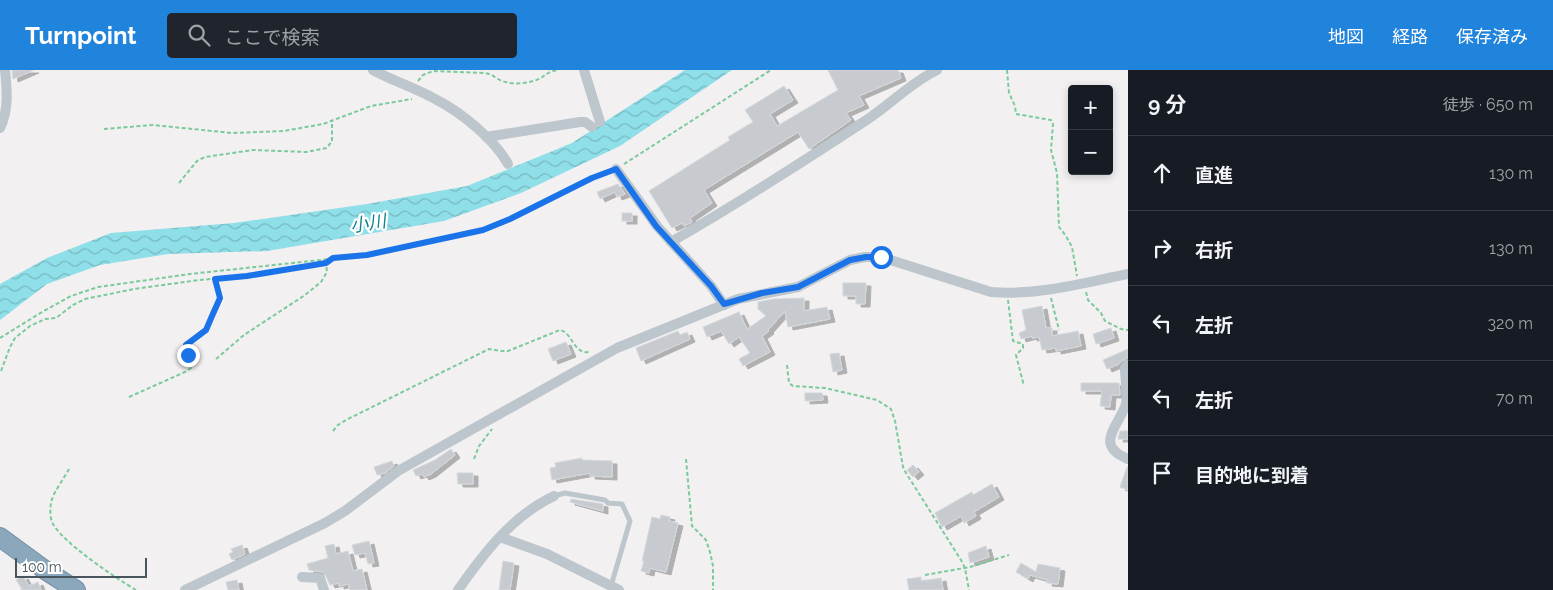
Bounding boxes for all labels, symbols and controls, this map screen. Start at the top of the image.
search box [167,13,517,58]
text: Turnpoint [25,21,137,50]
icon: search [185,21,213,49]
text: ここで検索 [225,26,320,48]
text: 地図 [1328,26,1364,47]
text: 経路 [1392,26,1428,47]
text: 保存済み [1456,26,1528,47]
map controls [1068,85,1113,175]
button: + [1068,85,1113,130]
text: 9 分 [1148,92,1186,117]
text: 徒歩 · 650 m [1443,95,1533,114]
button: − [1068,130,1113,175]
icon: ahead [1148,159,1176,187]
text: 直進 [1195,164,1233,186]
text: 130 m [1489,164,1533,183]
water label: 小川 [349,210,389,236]
icon: right [1148,234,1176,262]
text: 右折 [1195,239,1233,261]
text: 130 m [1489,239,1533,258]
route start [870,246,893,269]
icon: left [1148,309,1176,337]
text: 左折 [1195,314,1233,336]
text: 320 m [1488,314,1533,333]
route end [177,344,200,367]
icon: left [1148,384,1176,412]
text: 左折 [1195,389,1233,411]
text: 70 m [1496,389,1533,408]
icon: arrive [1148,459,1176,487]
text: 目的地に到着 [1195,464,1309,486]
scale bar [15,555,148,578]
text: 100 m [22,559,62,575]

